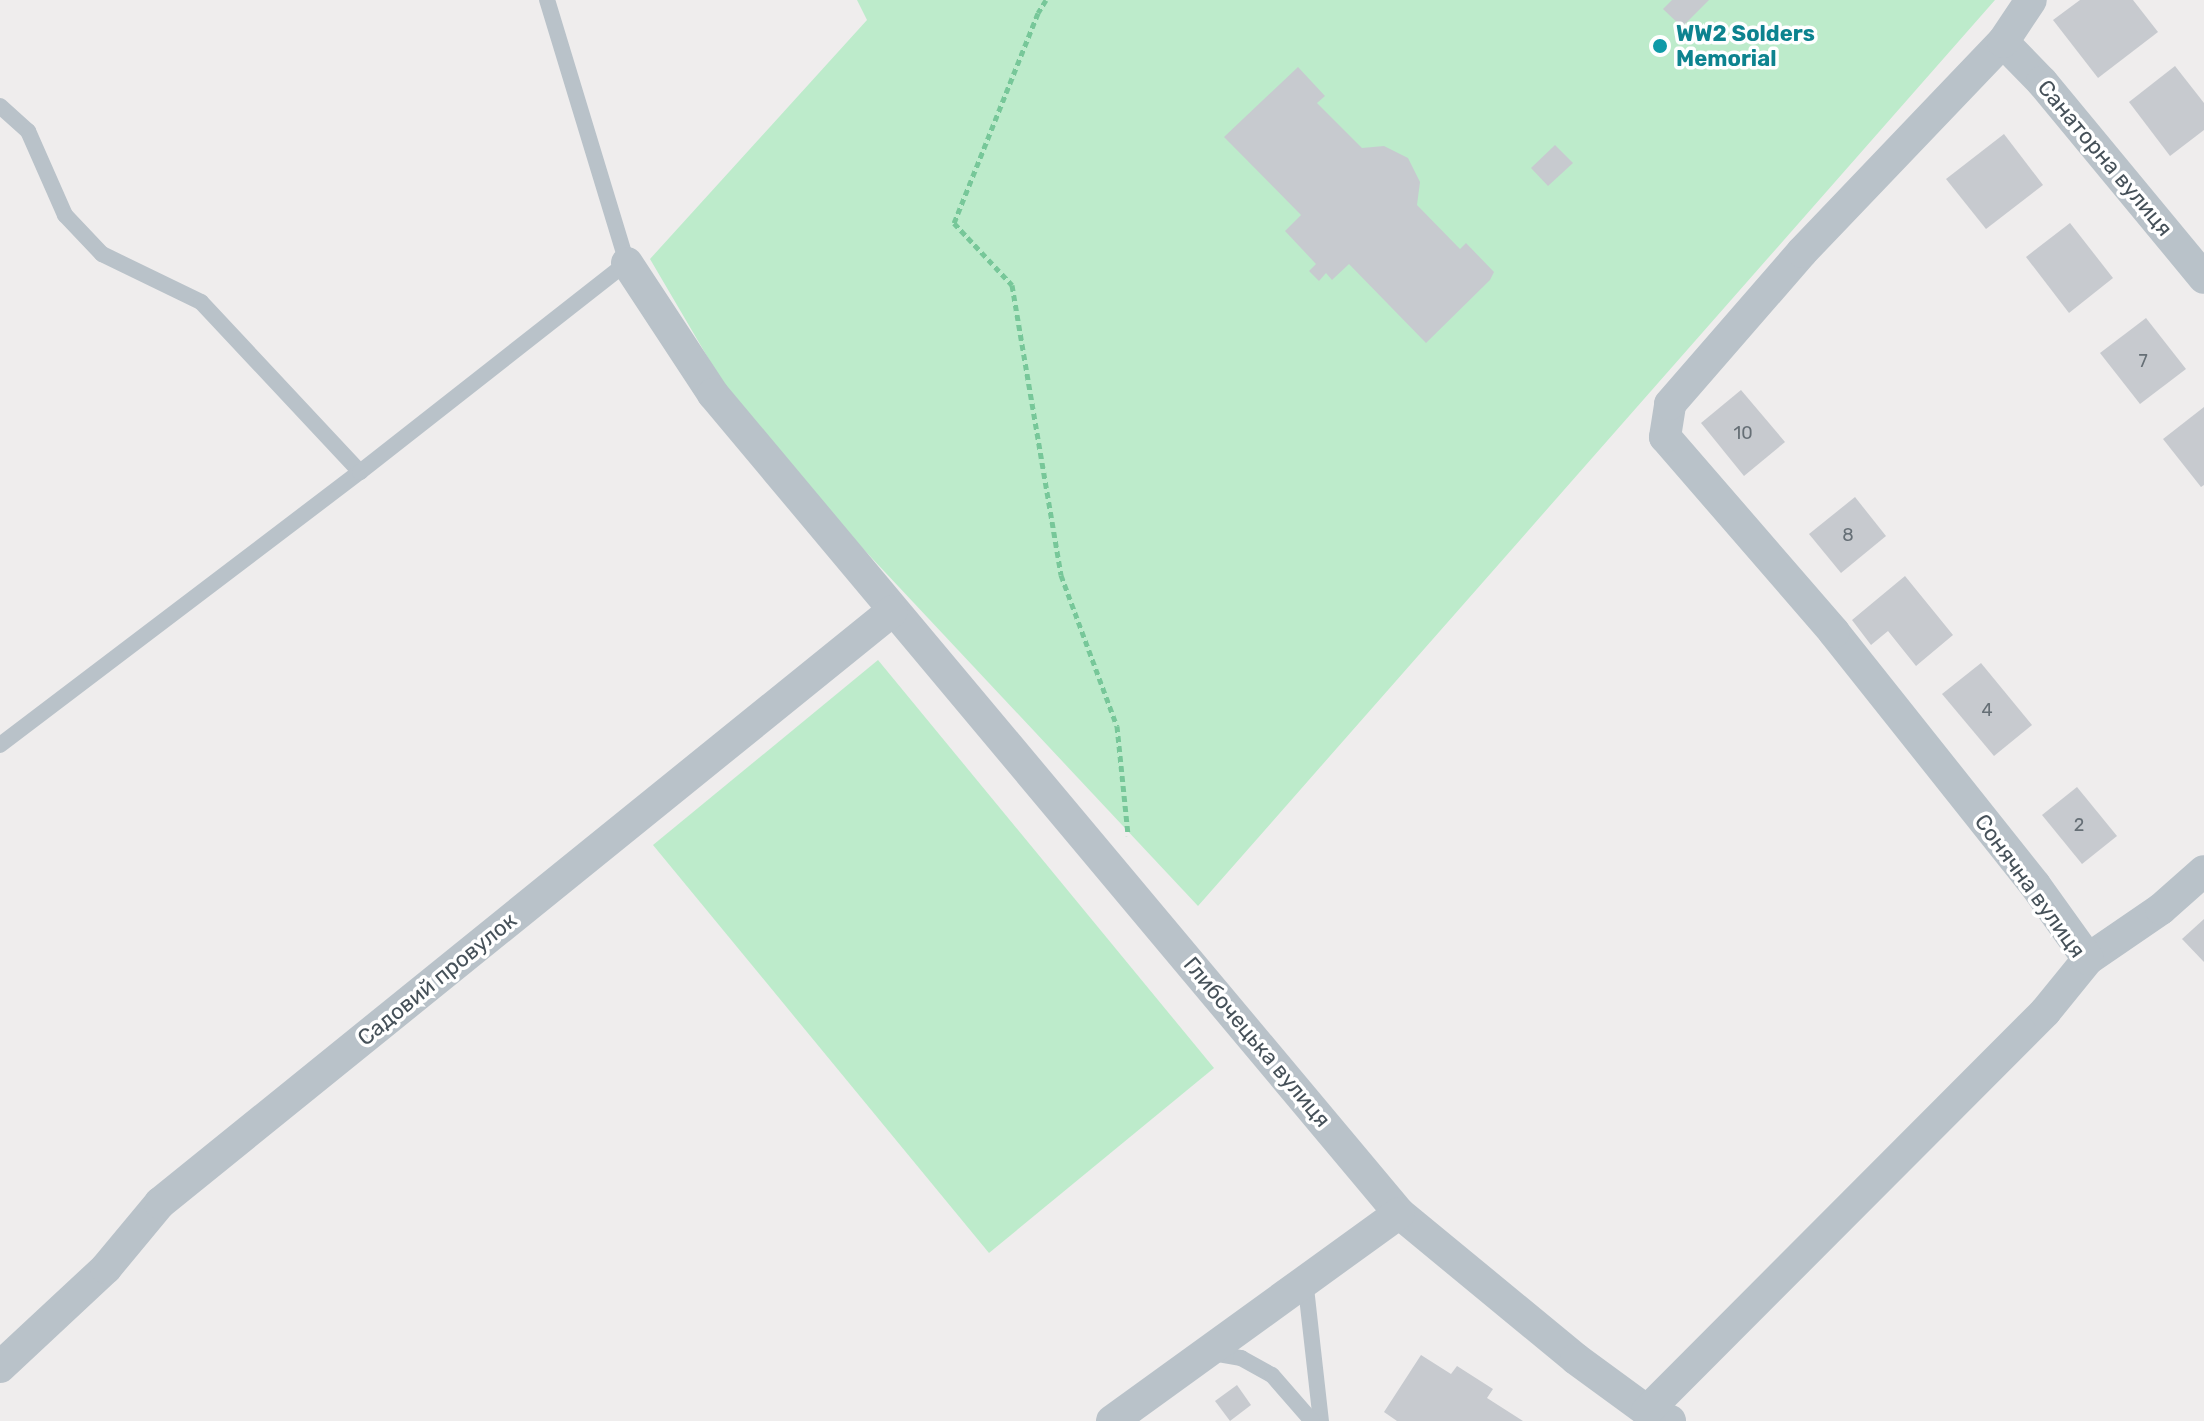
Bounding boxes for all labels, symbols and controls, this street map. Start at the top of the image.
place label: WW2 Solders Memorial [1676,20,1815,72]
marker: WW2 Solders Memorial [1651,37,1669,55]
street label: Санаторна вулиця [2032,75,2178,241]
house number: 7 [2138,350,2148,372]
house number: 10 [1733,422,1753,444]
house number: 8 [1842,524,1854,546]
house number: 4 [1981,699,1993,721]
street label: Сонячна вулиця [1969,809,2091,963]
house number: 2 [2074,814,2084,836]
street label: Садовий провулок [352,907,522,1051]
street label: Глибочецька вулиця [1178,951,1336,1133]

